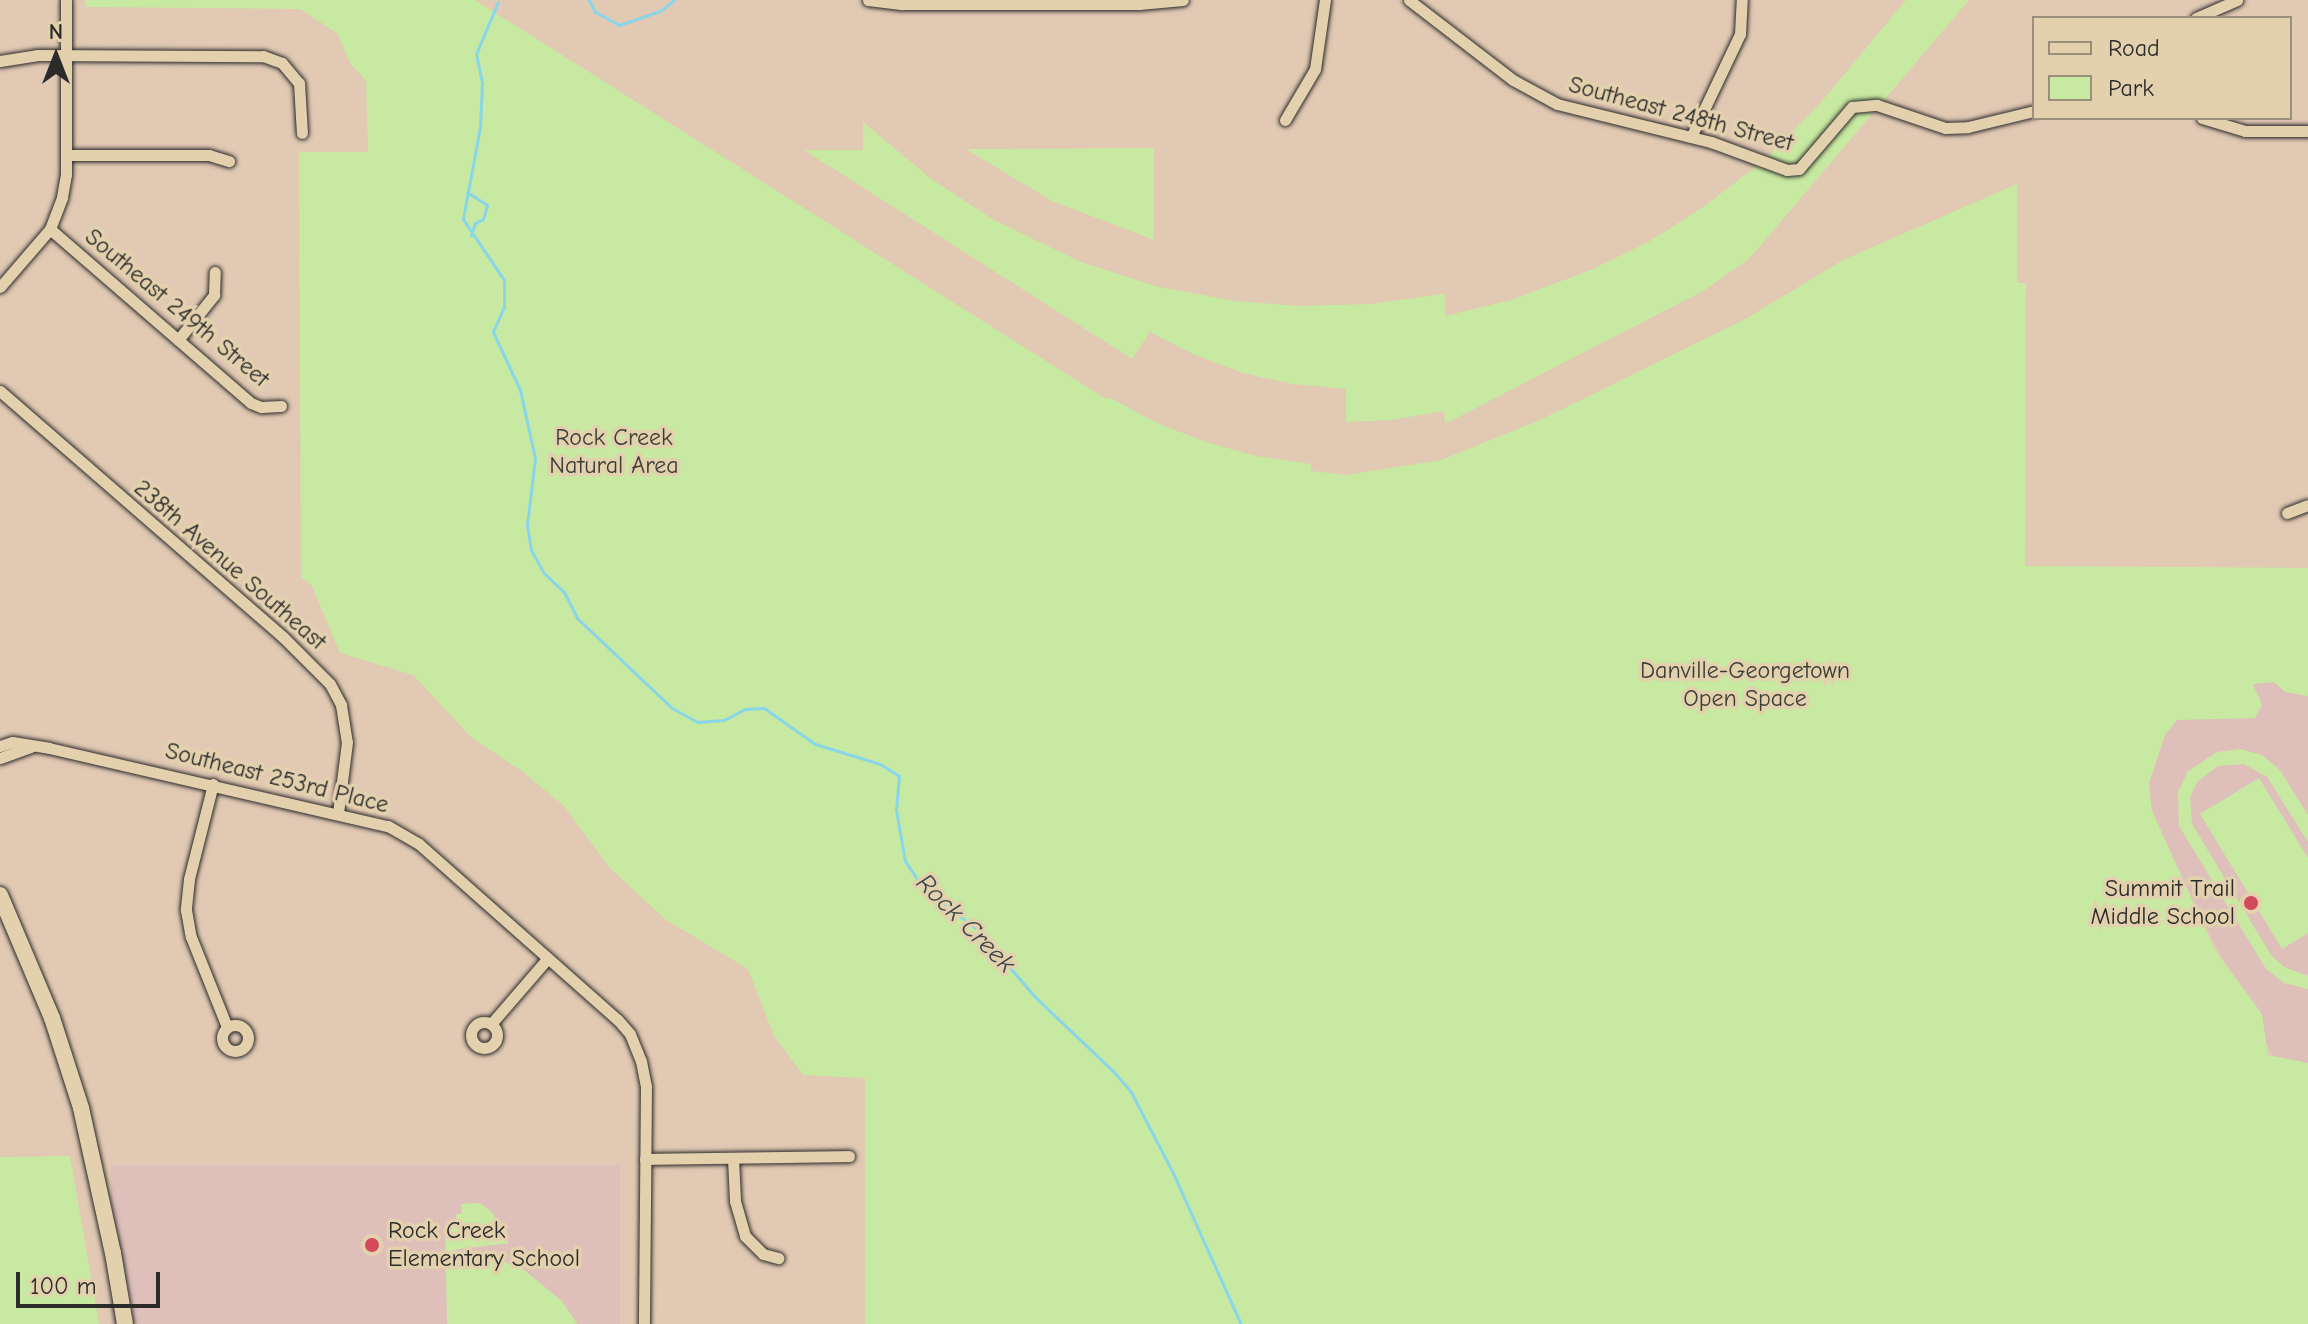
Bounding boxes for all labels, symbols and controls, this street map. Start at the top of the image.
north arrow [16,16,96,96]
legend [2032,16,2292,120]
text: N [49,19,63,45]
text: Road [2108,34,2160,62]
street label: Southeast 248th Street [1565,70,1797,158]
text: Park [2108,74,2154,102]
street label: Southeast 249th Street [79,222,275,394]
park label: Rock Creek Natural Area [549,424,679,480]
street label: 238th Avenue Southeast [128,474,332,656]
park label: Danville-Georgetown Open Space [1640,657,1850,713]
street label: Southeast 253rd Place [162,736,392,820]
water label: Rock Creek [909,868,1021,980]
place label: Summit Trail Middle School [2090,875,2235,931]
marker: Summit Trail Middle School [2242,894,2260,912]
place label: Rock Creek Elementary School [388,1217,580,1273]
marker: Rock Creek Elementary School [363,1236,381,1254]
scale bar [20,1256,164,1306]
text: 100 m [30,1272,97,1300]

